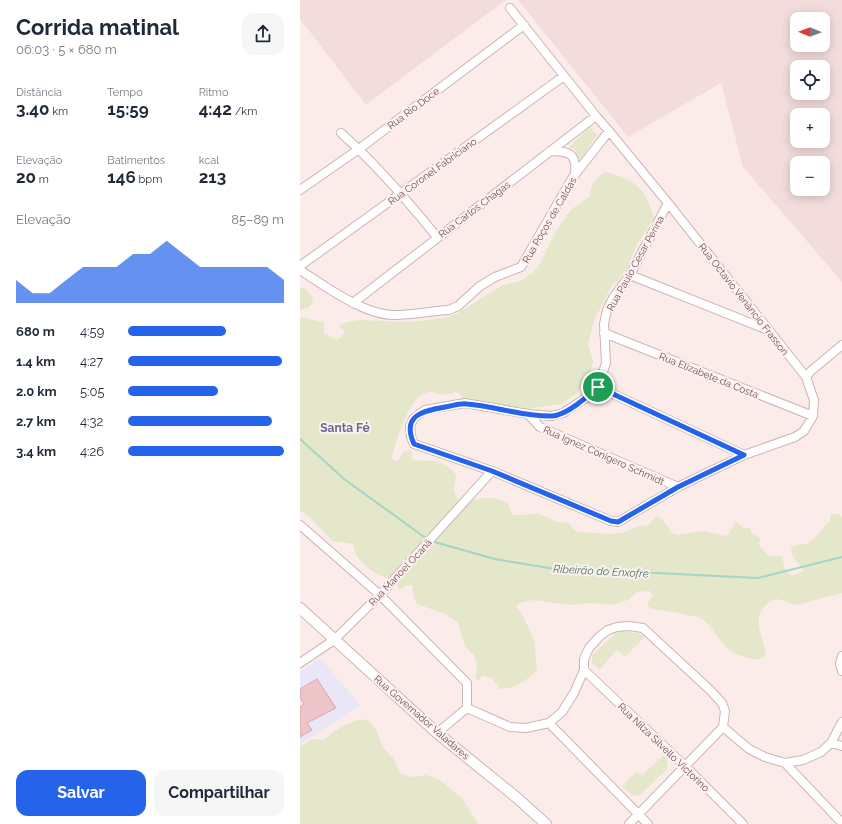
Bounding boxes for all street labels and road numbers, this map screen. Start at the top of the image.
street label: Rua Rio Doce [385,85,441,131]
street label: Rua Coronel Fabriciano [386,136,479,207]
street label: Rua Poços de Caldas [520,175,579,265]
street label: Rua Carlos Chagas [436,179,512,240]
street label: Rua Paulo Cesar Perina [605,214,666,313]
street label: Rua Octavio Venâncio Frasson [697,241,791,358]
street label: Rua Elizabete da Costa [658,350,760,400]
street label: Rua Ignez Conigero Schmidt [542,424,667,487]
street label: Rua Manoel Ocanã [367,537,434,608]
street label: Rua Governador Valadares [372,673,472,762]
street label: Rua Nilza Silvello Victorino [616,701,712,794]

